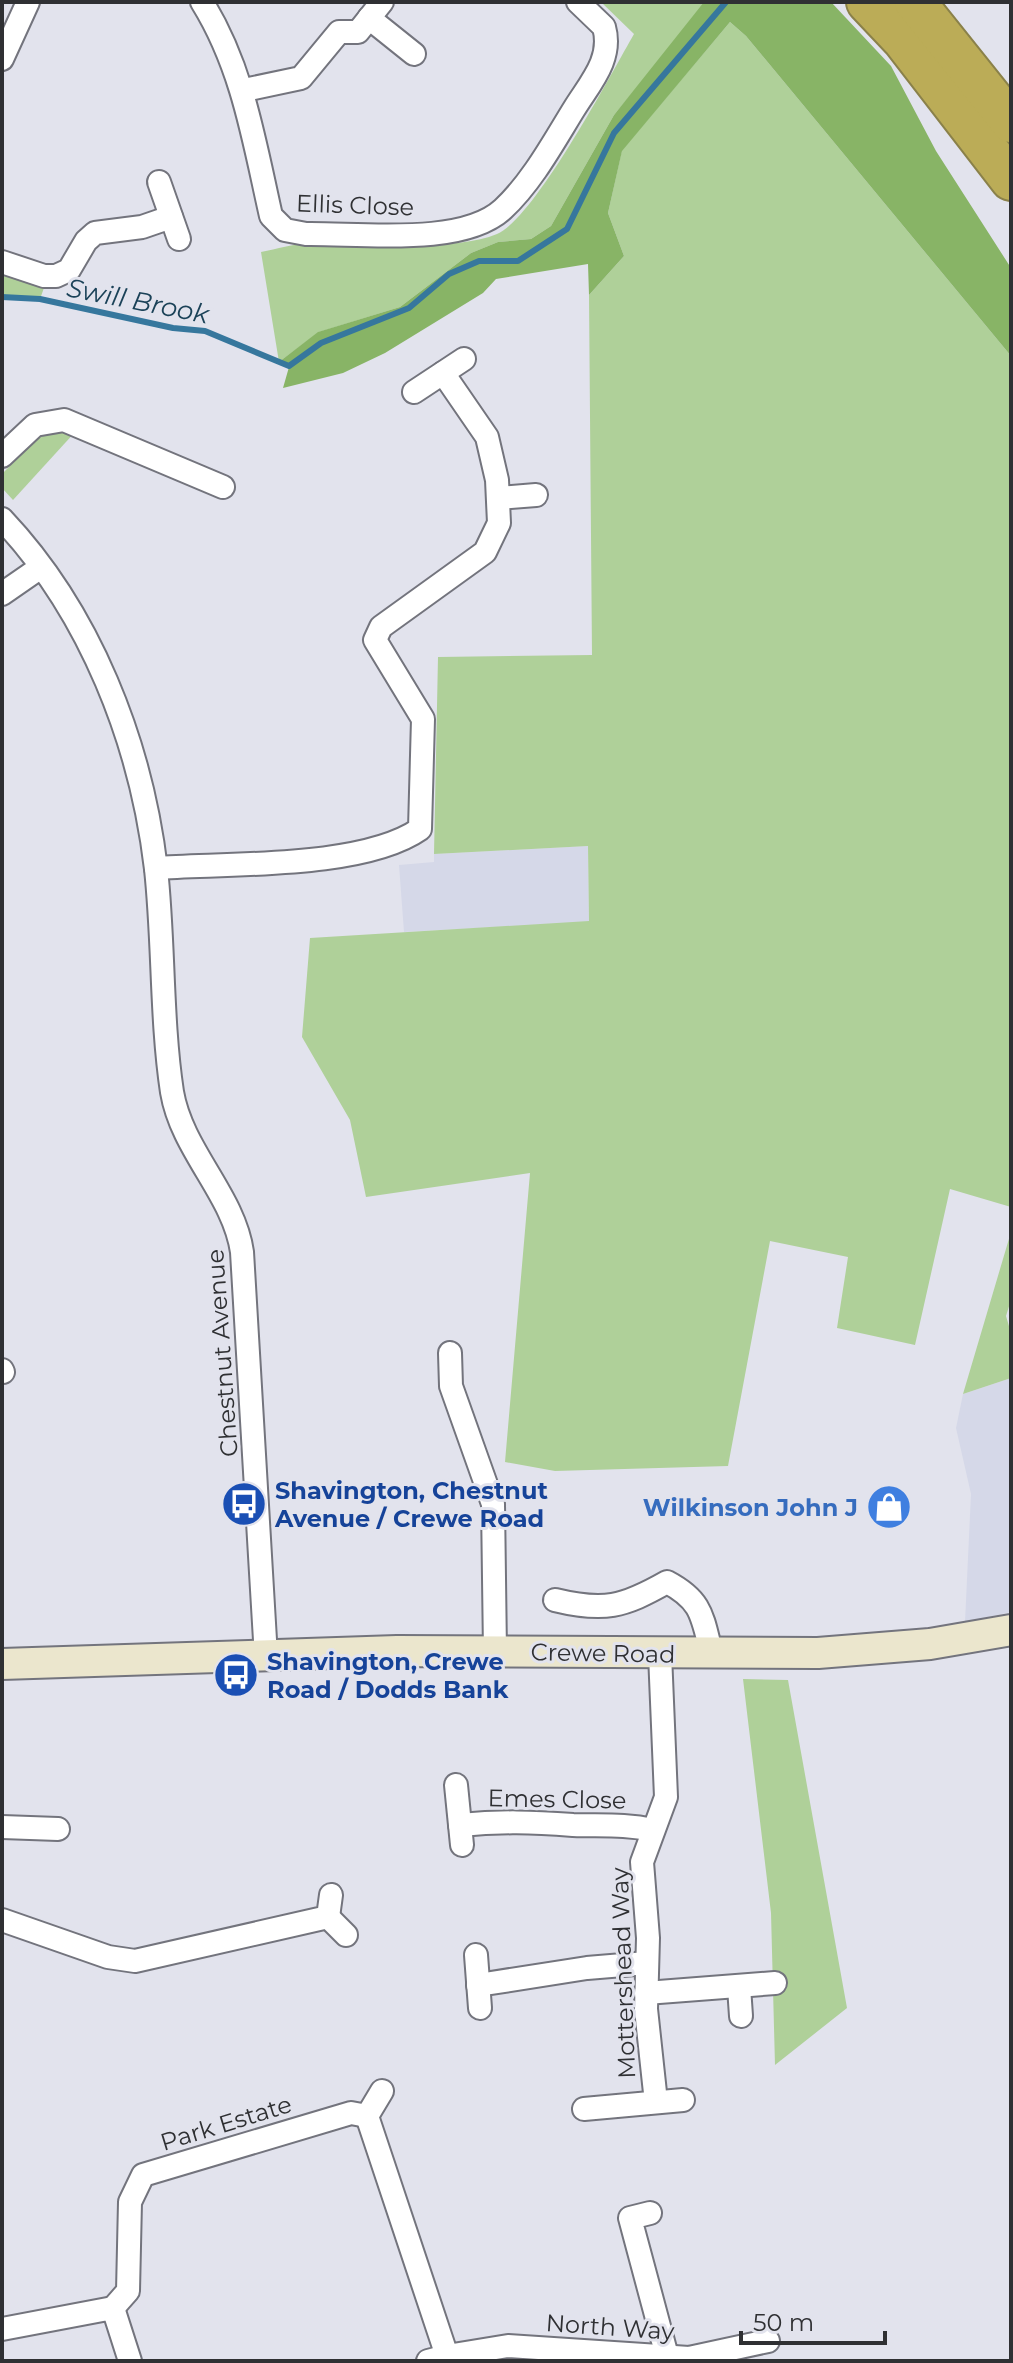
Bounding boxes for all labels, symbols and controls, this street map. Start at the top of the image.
street label: Ellis Close [295,188,415,222]
water label: Swill Brook [64,272,213,331]
street label: Chestnut Avenue [200,1248,244,1458]
place label: Shavington, Chestnut Avenue / Crewe Road [274,1476,548,1533]
bus stop icon: Shavington, Chestnut Avenue / Crewe Road [220,1480,268,1528]
shop icon: Wilkinson John J [865,1483,913,1531]
place label: Wilkinson John J [643,1493,858,1522]
street label: Crewe Road [530,1637,676,1669]
place label: Shavington, Crewe Road / Dodds Bank [267,1647,509,1704]
bus stop icon: Shavington, Crewe Road / Dodds Bank [212,1651,260,1699]
street label: Emes Close [487,1783,627,1815]
street label: Mottershead Way [605,1867,641,2079]
street label: Park Estate [157,2089,295,2157]
scale bar [741,2295,885,2345]
street label: North Way [545,2308,675,2346]
text: 50 m [753,2308,814,2337]

